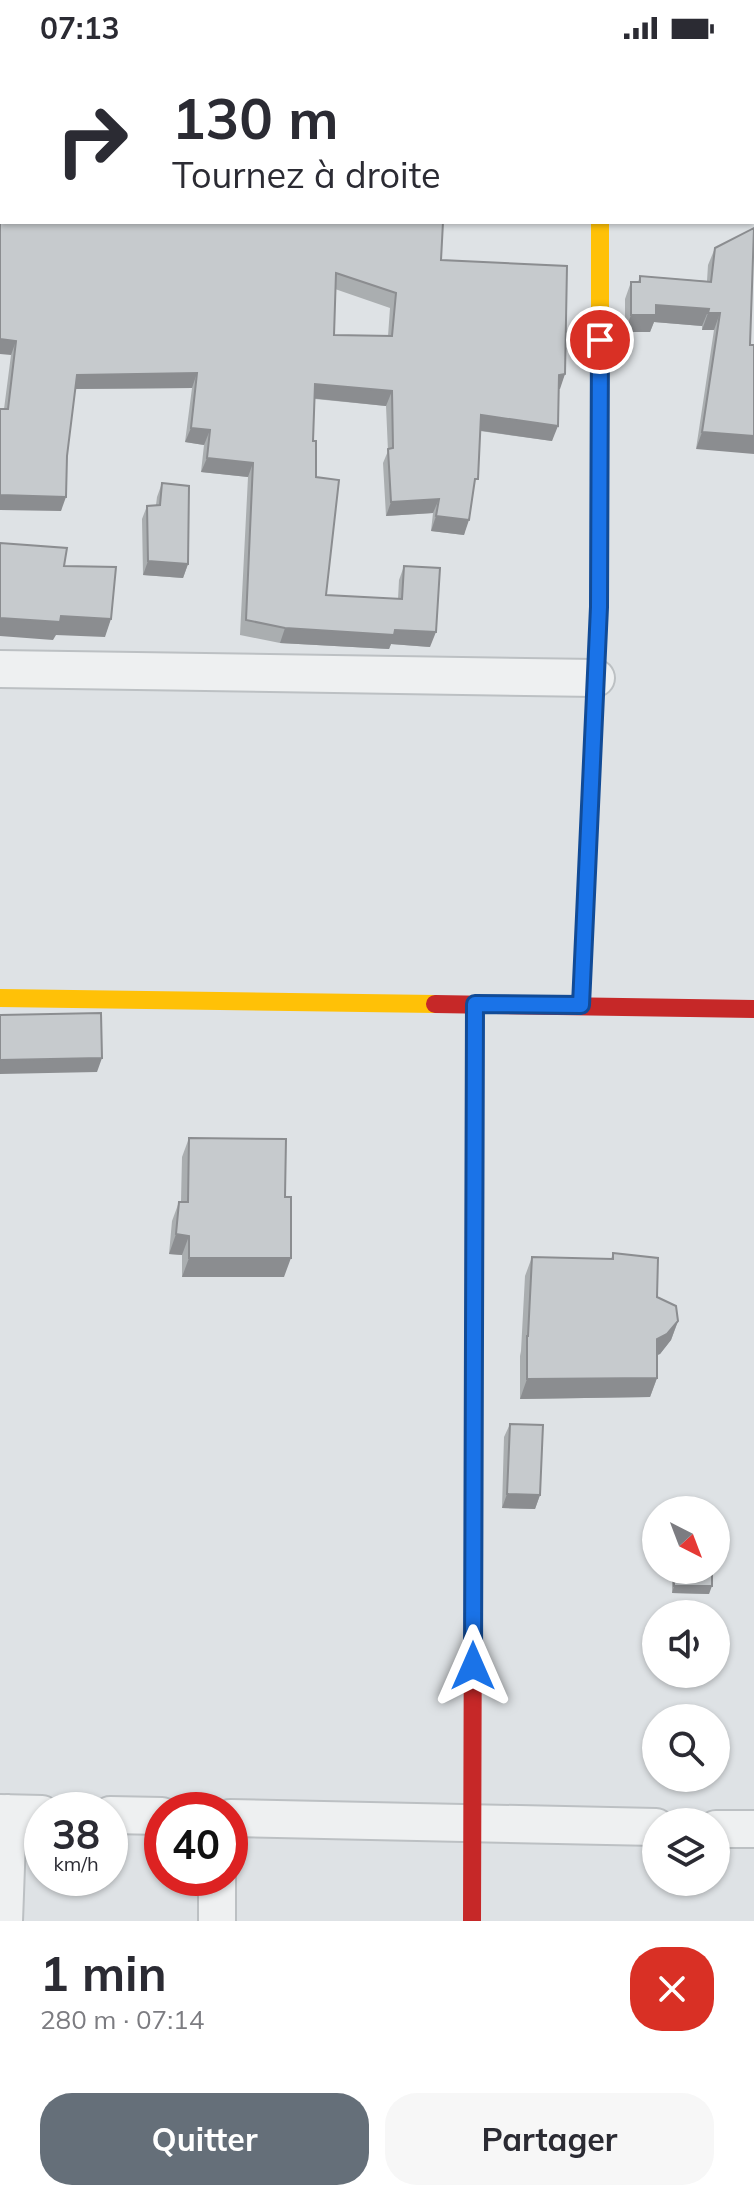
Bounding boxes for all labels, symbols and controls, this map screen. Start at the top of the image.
text: 07:13 [40,9,119,47]
text: 130 m [172,83,339,153]
icon: right [40,88,144,192]
text: Tournez à droite [172,152,441,197]
pin [566,306,634,374]
icon: arrive [578,318,622,362]
north arrow [642,1496,730,1584]
map controls [642,1496,730,1896]
button: sound [642,1600,730,1688]
position arrow [431,1624,515,1708]
button: search [642,1704,730,1792]
speed limit sign: 40 [144,1792,248,1896]
button: layers [642,1808,730,1896]
text: 38 [52,1809,100,1859]
text: km/h [53,1851,99,1876]
text: 1 min [40,1943,167,2003]
button: close [630,1947,714,2031]
text: 280 m · 07:14 [40,2003,204,2036]
button: Quitter [40,2093,369,2185]
button: Partager [385,2093,714,2185]

